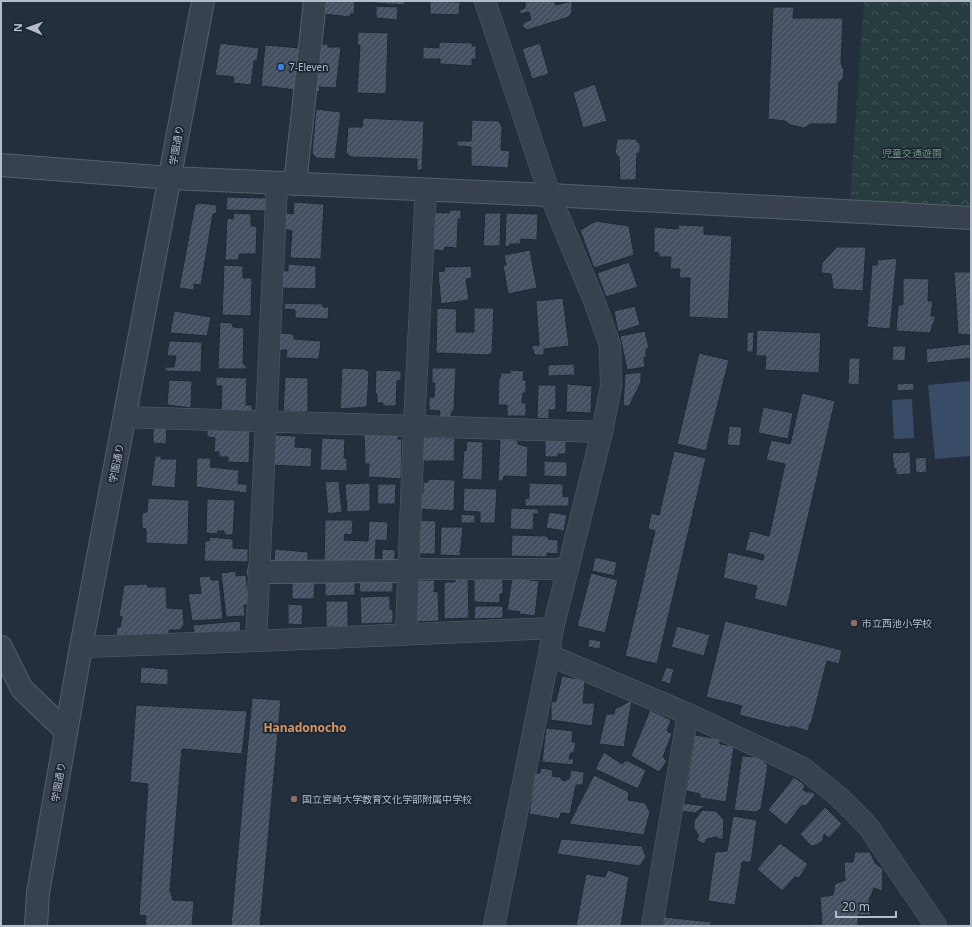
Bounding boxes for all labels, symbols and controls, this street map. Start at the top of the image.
north arrow [8,8,48,48]
text: N [10,23,25,32]
place label: 7-Eleven [289,60,328,74]
marker: 7-Eleven [276,62,286,72]
street label: 学園通り [166,124,186,166]
park label: 児童交通遊園 [882,146,942,160]
street label: 学園通り [105,442,127,484]
place label: 市立西池小学校 [862,616,932,630]
marker: 市立西池小学校 [849,618,859,628]
district label: Hanadonocho [263,719,347,736]
street label: 学園通り [48,761,68,803]
place label: 国立宮崎大学教育文化学部附属中学校 [302,792,472,806]
marker: 国立宮崎大学教育文化学部附属中学校 [289,794,299,804]
scale bar [836,893,896,919]
text: 20 m [842,898,870,915]

